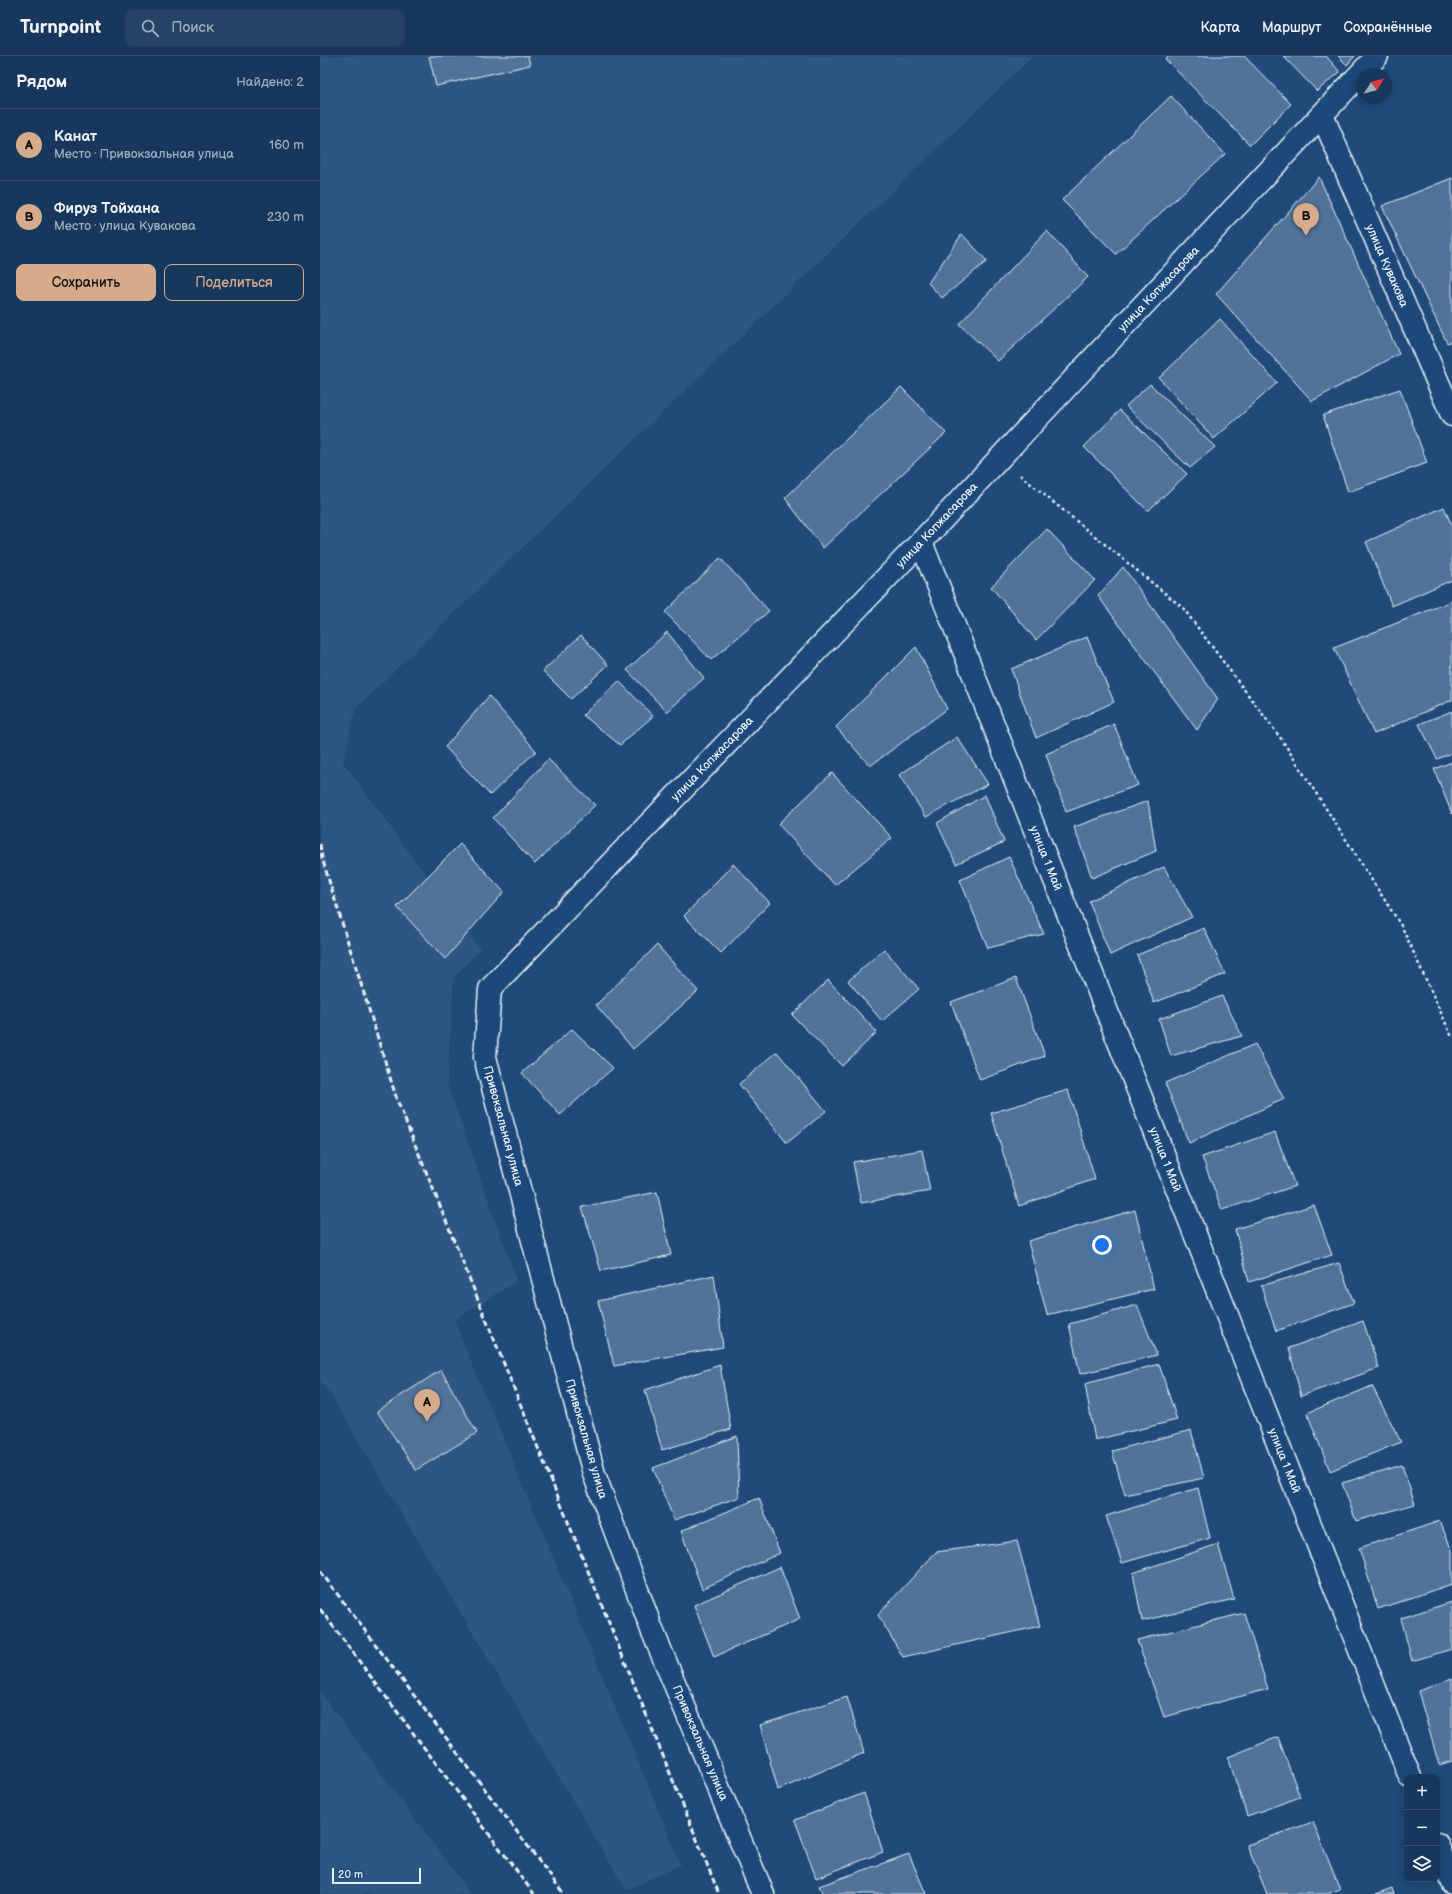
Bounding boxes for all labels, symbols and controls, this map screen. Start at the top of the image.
search box [125,10,405,46]
text: Turnpoint [20,16,101,39]
icon: search [139,17,161,39]
text: Поиск [171,18,214,37]
text: Карта [1201,19,1240,36]
text: Маршрут [1262,19,1322,36]
text: Сохранённые [1344,19,1432,36]
north arrow [1356,68,1392,104]
text: Рядом [16,72,67,92]
text: Найдено: 2 [236,74,304,90]
text: Канат [54,127,97,146]
text: A [25,137,33,153]
text: 160 m [269,137,304,153]
text: Место · Привокзальная улица [54,146,234,162]
text: Фируз Тойхана [54,199,160,218]
pin: B [1293,203,1319,236]
text: B [24,209,34,225]
text: 230 m [267,209,304,225]
text: Место · улица Кувакова [54,218,196,234]
street label: улица Кувакова [1363,222,1412,309]
street label: улица Копжасарова [1115,243,1202,335]
button: Сохранить [16,264,156,301]
button: Поделиться [164,264,304,301]
street label: улица Копжасарова [893,479,981,571]
street label: улица Копжасарова [668,713,756,804]
street label: улица 1 Май [1027,824,1066,893]
street label: Привокзальная улица [480,1064,526,1188]
street label: улица 1 Май [1146,1125,1185,1194]
your location [1092,1235,1112,1255]
street label: Привокзальная улица [562,1377,610,1501]
pin: A [414,1389,440,1422]
street label: улица 1 Май [1265,1426,1304,1495]
street label: Привокзальная улица [669,1683,731,1803]
map controls [1404,1774,1440,1882]
button: + [1404,1774,1440,1810]
button: − [1404,1810,1440,1846]
button: layers [1404,1846,1440,1882]
scale bar [332,1866,421,1885]
text: 20 m [338,1868,363,1881]

